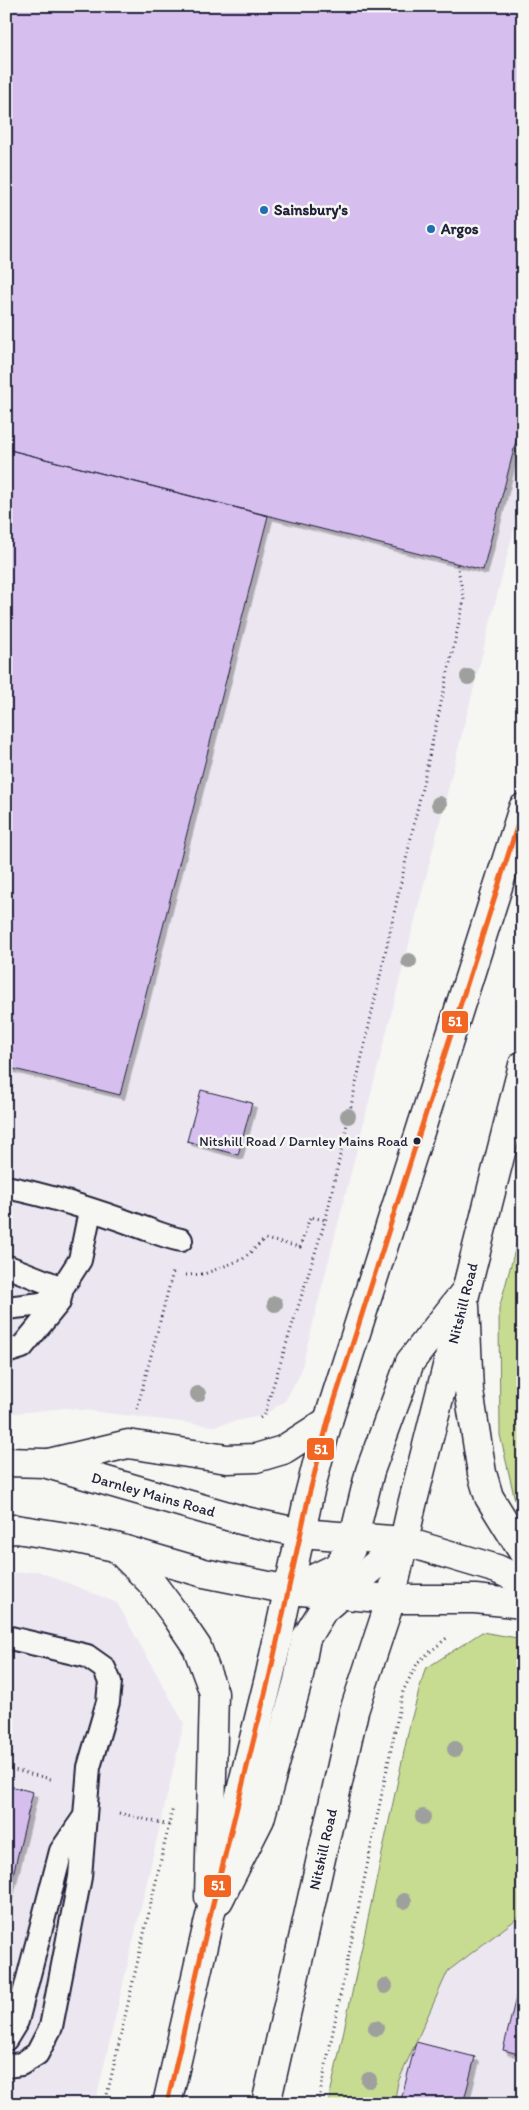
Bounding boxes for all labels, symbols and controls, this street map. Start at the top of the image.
place label: Sainsbury's [274,201,348,220]
marker: Sainsbury's [258,204,270,216]
place label: Argos [440,220,479,239]
marker: Argos [425,223,437,235]
line badge: 51 [441,1010,469,1034]
text: 51 [448,1013,462,1030]
place label: Nitshill Road / Darnley Mains Road [199,1133,408,1150]
marker: Nitshill Road / Darnley Mains Road [412,1136,422,1146]
street label: Nitshill Road [444,1261,482,1346]
line badge: 51 [306,1437,335,1461]
text: 51 [314,1441,328,1458]
street label: Darnley Mains Road [89,1468,218,1521]
street label: Nitshill Road [305,1807,341,1892]
line badge: 51 [203,1874,232,1898]
text: 51 [211,1877,225,1894]

